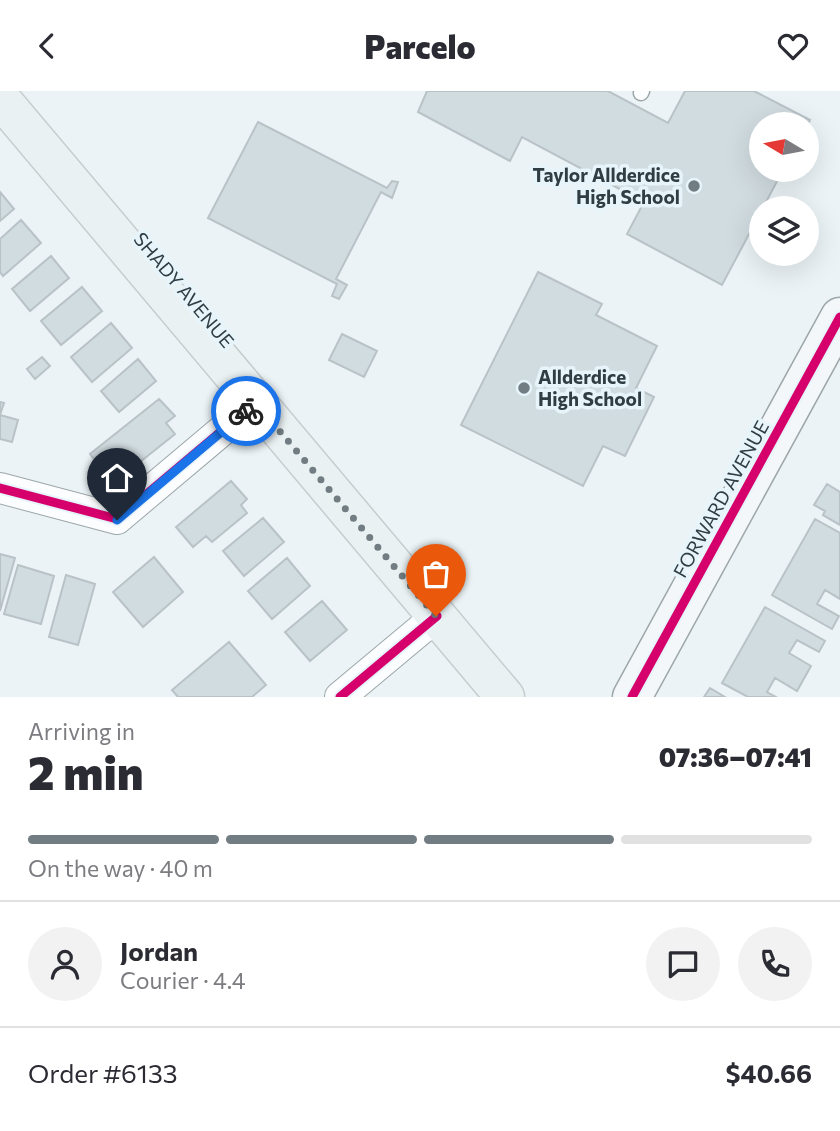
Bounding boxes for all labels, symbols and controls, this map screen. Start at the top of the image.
text: Parcelo [364,26,476,66]
icon: back [28,27,66,65]
icon: heart [774,27,812,65]
north arrow [749,112,819,182]
map controls [749,112,819,266]
place label: Taylor Allderdice High School [533,163,680,208]
marker: Taylor Allderdice High School [686,178,702,194]
button: layers [749,196,819,266]
street label: SHADY AVENUE [130,227,239,352]
place label: Allderdice High School [538,365,642,410]
courier [211,376,281,446]
marker: Allderdice High School [516,380,532,396]
icon: bike [227,392,265,430]
street label: FORWARD AVENUE [668,416,773,581]
pin [87,448,147,520]
icon: home [98,459,136,497]
pin [406,544,466,616]
icon: bag [417,555,455,593]
text: Arriving in [28,717,135,745]
text: 07:36–07:41 [659,741,812,772]
text: 2 min [28,743,144,799]
text: On the way · 40 m [28,854,213,882]
button: person [28,927,102,1001]
button: chat [646,927,720,1001]
button: phone [738,927,812,1001]
text: Jordan [120,935,198,966]
text: Courier · 4.4 [120,966,246,994]
text: Order #6133 [28,1057,178,1088]
text: $40.66 [726,1057,812,1088]

